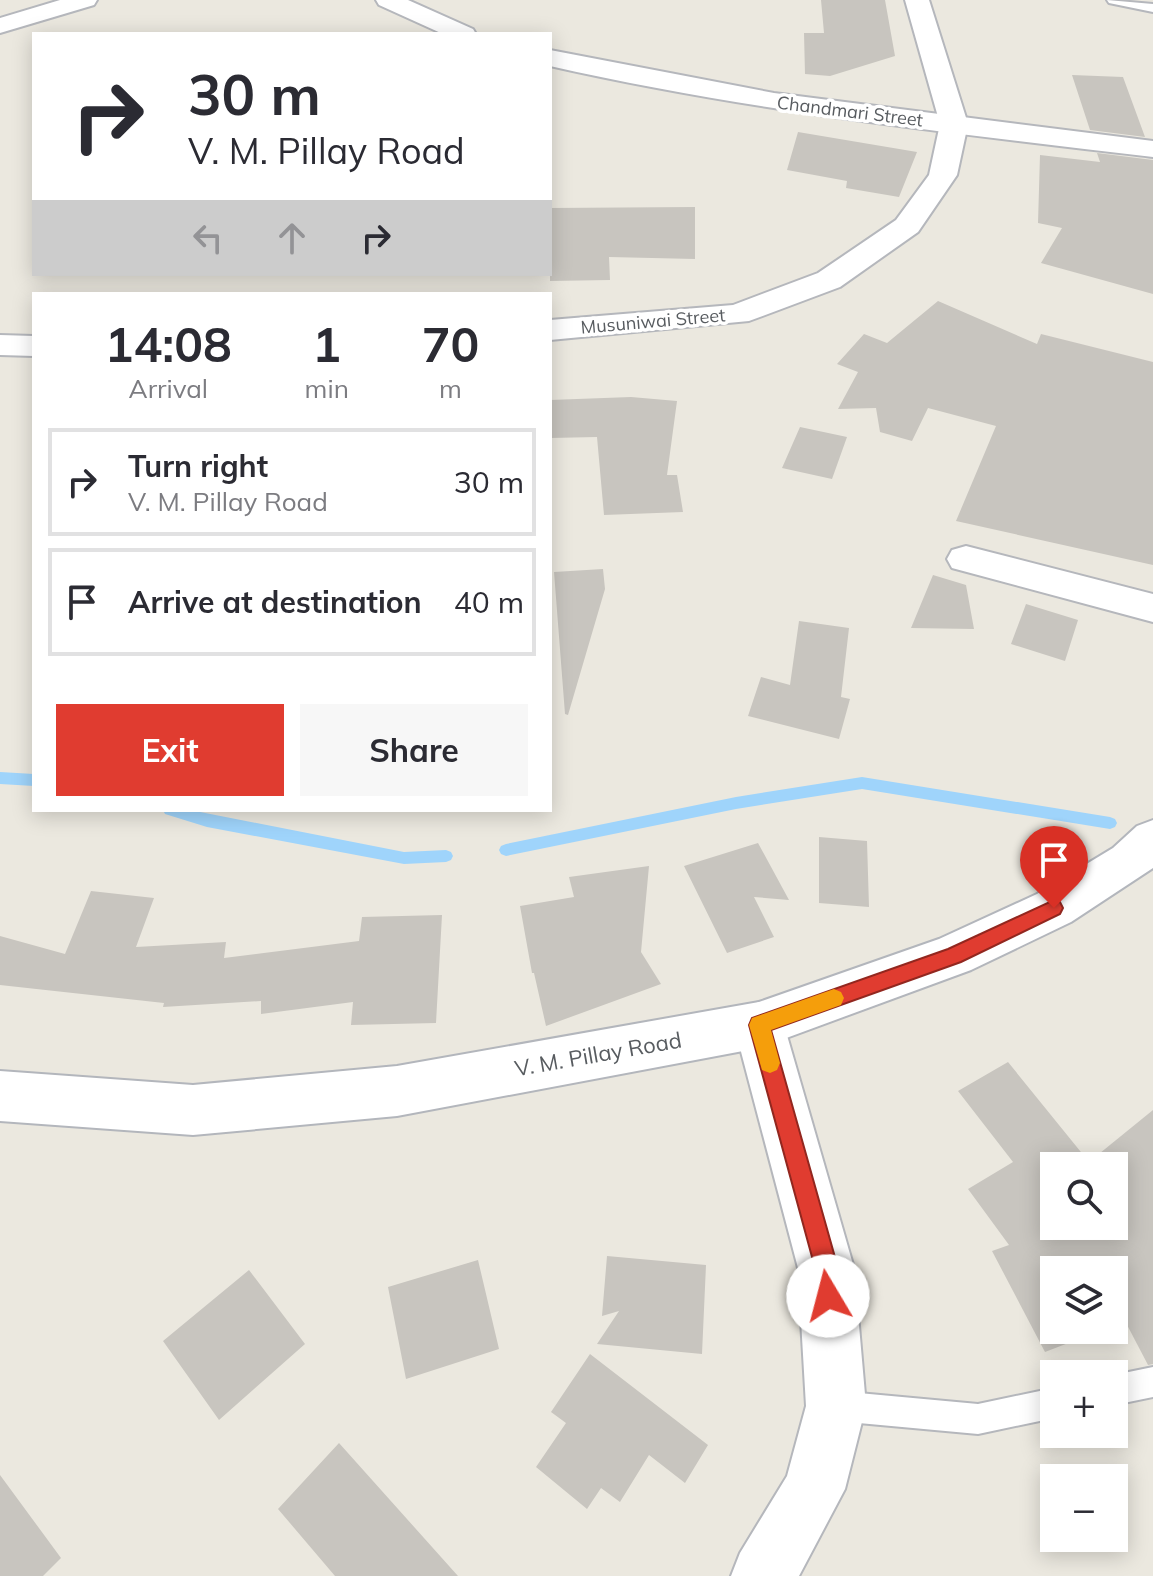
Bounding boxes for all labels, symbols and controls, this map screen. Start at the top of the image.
text: 30 m [188,59,321,129]
icon: right [56,64,160,168]
street label: Chandmari Street [776,91,924,131]
text: V. M. Pillay Road [188,128,465,173]
icon: left [186,216,230,260]
icon: ahead [270,216,314,260]
icon: right [354,216,398,260]
street label: Musuniwai Street [580,303,726,339]
text: 14:08 [105,314,232,374]
text: 1 [312,314,341,374]
text: 70 [422,314,479,374]
text: Arrival [129,372,208,405]
text: min [305,372,349,405]
text: m [439,372,462,405]
text: Turn right [128,447,268,485]
icon: right [60,460,104,504]
text: 30 m [454,463,524,501]
text: V. M. Pillay Road [128,485,328,518]
icon: arrive [60,580,104,624]
text: Arrive at destination [128,583,422,621]
text: 40 m [454,583,524,621]
button: Exit [56,704,284,796]
button: Share [300,704,528,796]
pin [1020,826,1088,908]
icon: arrive [1032,838,1076,882]
street label: V. M. Pillay Road [512,1026,684,1082]
map controls [1040,1152,1128,1552]
button: search [1040,1152,1128,1240]
position arrow [786,1254,870,1338]
button: layers [1040,1256,1128,1344]
button: + [1040,1360,1128,1448]
button: − [1040,1464,1128,1552]

